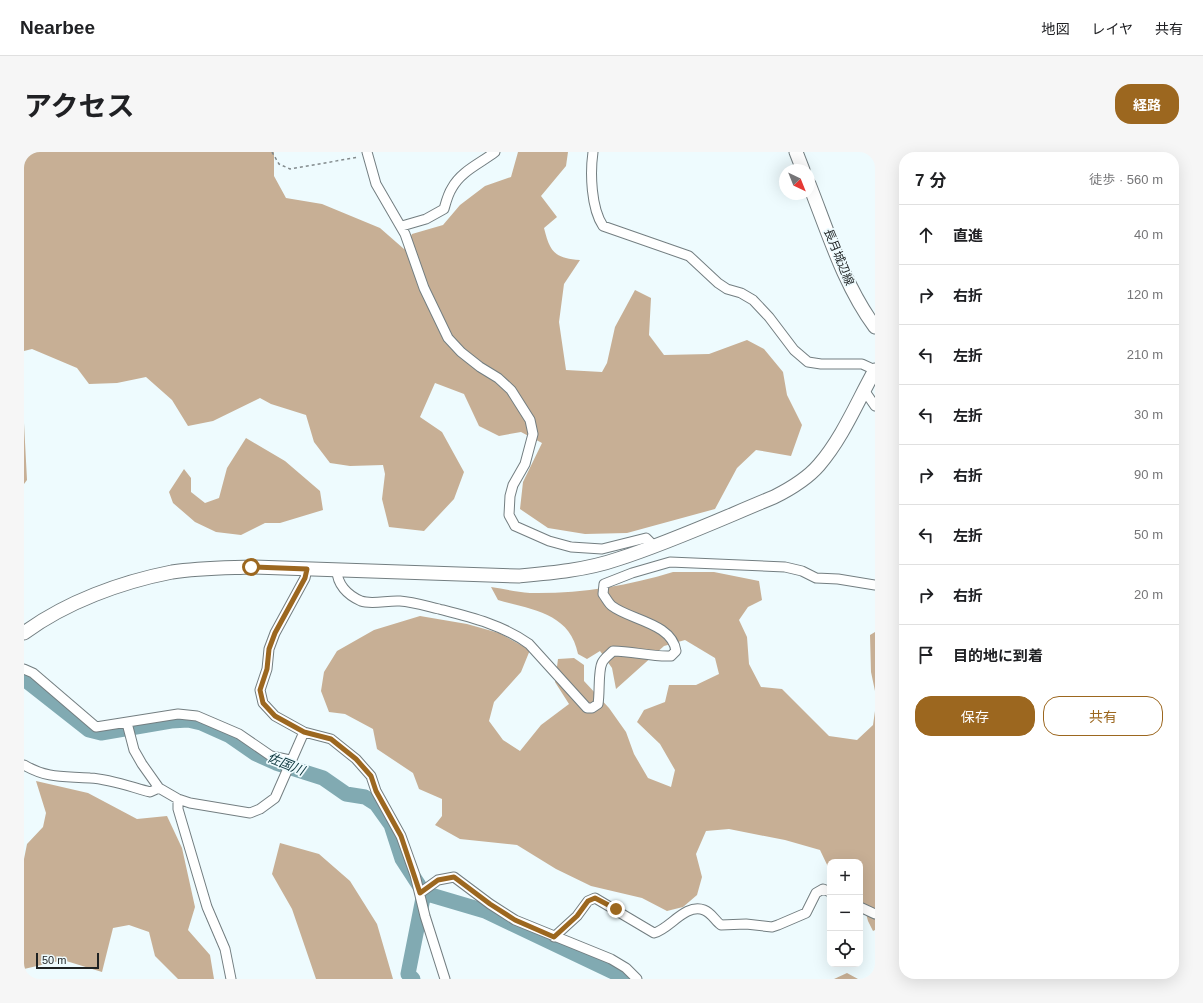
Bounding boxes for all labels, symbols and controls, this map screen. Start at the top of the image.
text: Nearbee [20,17,95,38]
text: 地図 [1041,21,1069,37]
text: レイヤ [1091,21,1133,37]
text: 共有 [1155,21,1183,37]
button: 経路 [1115,84,1179,124]
text: アクセス [24,91,135,122]
north arrow [779,164,815,200]
text: 7 分 [915,171,946,190]
text: 徒歩 · 560 m [1089,172,1163,187]
icon: ahead [915,224,937,246]
street label: 長月城辺線 [821,227,857,287]
text: 直進 [953,227,983,244]
text: 40 m [1134,227,1163,242]
icon: right [915,284,937,306]
text: 右折 [953,287,983,304]
text: 120 m [1127,287,1163,302]
icon: left [915,344,937,366]
text: 左折 [953,347,983,364]
text: 210 m [1127,347,1163,362]
icon: left [915,404,937,426]
text: 左折 [953,407,983,424]
text: 30 m [1134,407,1163,422]
icon: right [915,464,937,486]
text: 右折 [953,467,983,484]
text: 90 m [1134,467,1163,482]
icon: left [915,524,937,546]
text: 左折 [953,527,983,544]
text: 50 m [1134,527,1163,542]
route start [242,558,260,576]
icon: right [915,584,937,606]
text: 右折 [953,587,983,604]
text: 20 m [1134,587,1163,602]
icon: arrive [915,644,937,666]
text: 目的地に到着 [953,647,1043,664]
button: 保存 [915,696,1035,736]
button: 共有 [1043,696,1163,736]
water label: 佐国川 [265,750,309,779]
map controls [827,859,863,967]
button: + [827,859,863,895]
button: − [827,895,863,931]
route end [607,900,625,918]
button: locate [827,931,863,967]
scale bar [36,951,99,970]
text: 50 m [42,954,66,966]

